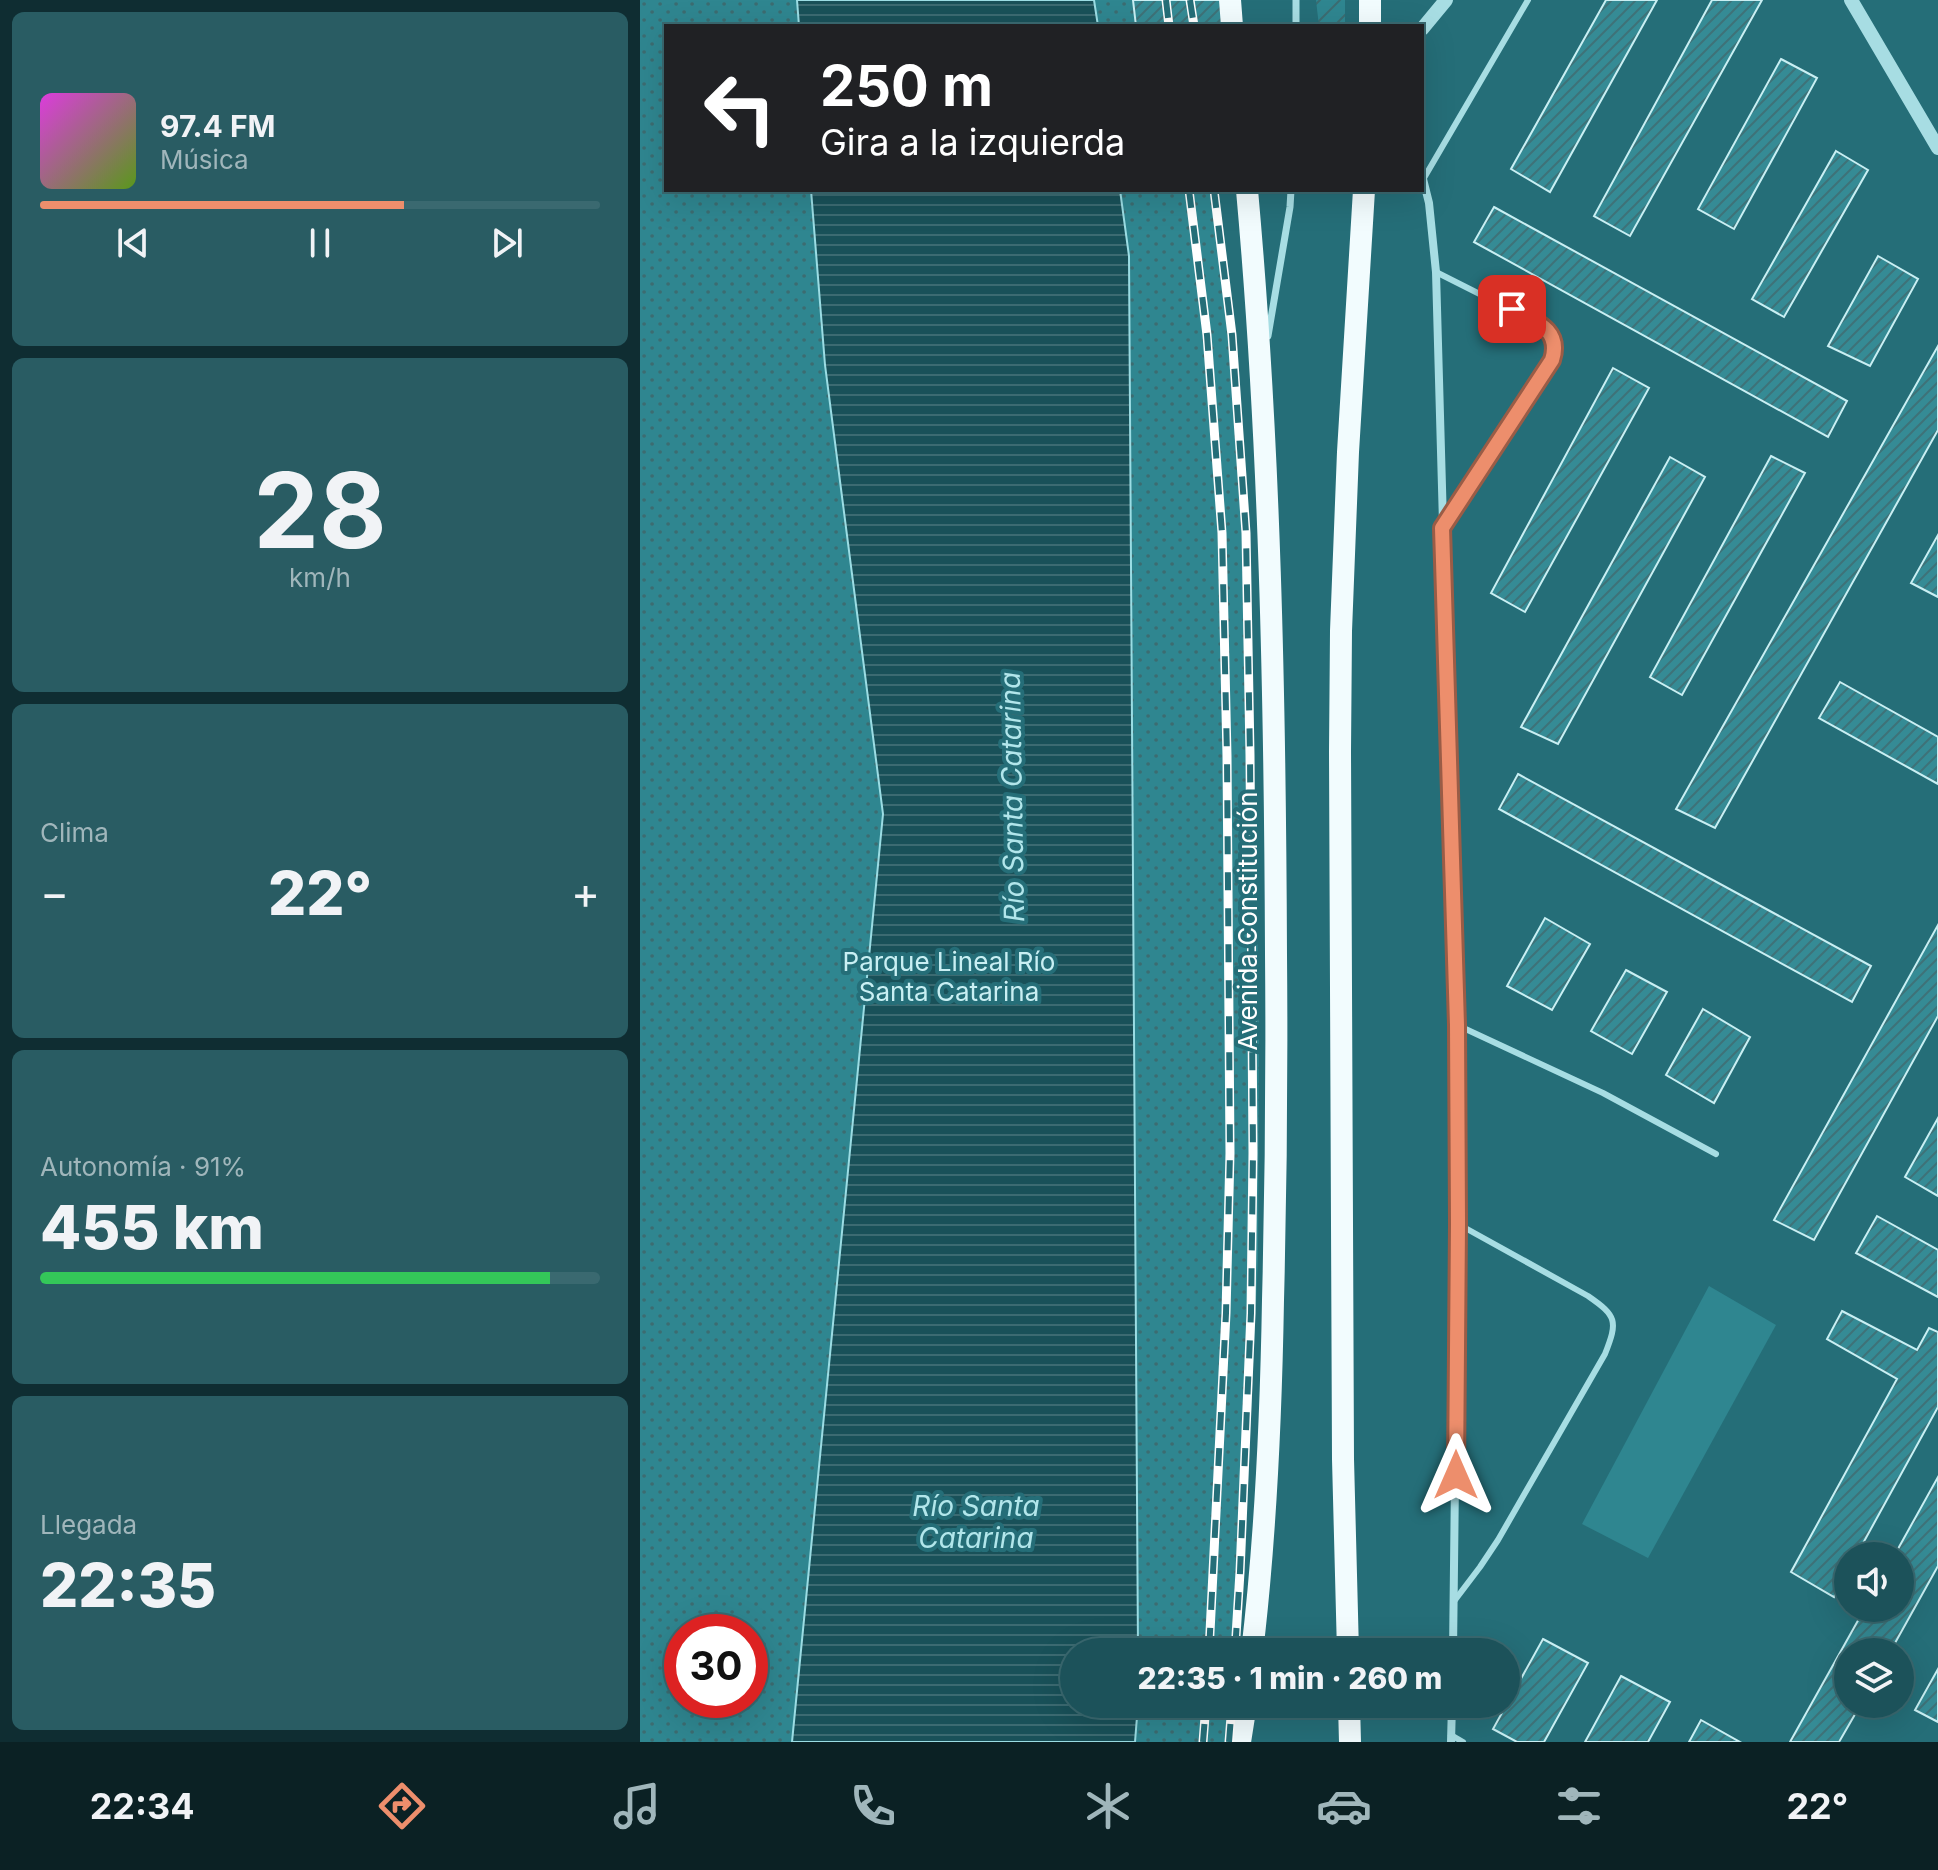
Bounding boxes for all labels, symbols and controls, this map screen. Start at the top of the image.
text: 250 m [820,52,993,120]
icon: left [688,56,792,160]
text: 97.4 FM [160,108,276,144]
text: Gira a la izquierda [820,120,1125,164]
text: Música [160,144,249,175]
icon: previous [111,221,155,265]
icon: pause [298,221,342,265]
icon: next [485,221,529,265]
pin [1478,275,1546,343]
icon: arrive [1490,287,1534,331]
text: 28 [253,447,387,573]
text: km/h [289,562,351,593]
water label: Río Santa Catarina [993,672,1031,922]
street label: Avenida Constitución [1232,791,1263,1051]
text: Clima [40,817,109,848]
text: 22° [268,857,372,929]
text: − [40,866,69,920]
text: + [571,866,600,920]
park label: Parque Lineal Río Santa Catarina [843,946,1055,1007]
text: Autonomía · 91% [40,1151,246,1182]
text: 455 km [40,1191,264,1263]
position arrow [1414,1433,1498,1517]
water label: Río Santa Catarina [912,1489,1040,1555]
text: Llegada [40,1509,137,1540]
map controls [1834,1542,1914,1718]
button: sound [1834,1542,1914,1622]
text: 22:35 [40,1549,216,1621]
speed limit sign: 30 [664,1614,768,1718]
button: layers [1834,1638,1914,1718]
text: 22:35 · 1 min · 260 m [1138,1660,1442,1696]
icon: directions [374,1778,430,1834]
icon: music [609,1778,665,1834]
icon: phone [845,1778,901,1834]
icon: climate [1080,1778,1136,1834]
icon: car [1316,1778,1372,1834]
icon: filters [1551,1778,1607,1834]
text: 22:34 [90,1784,195,1828]
text: 22° [1786,1784,1848,1828]

